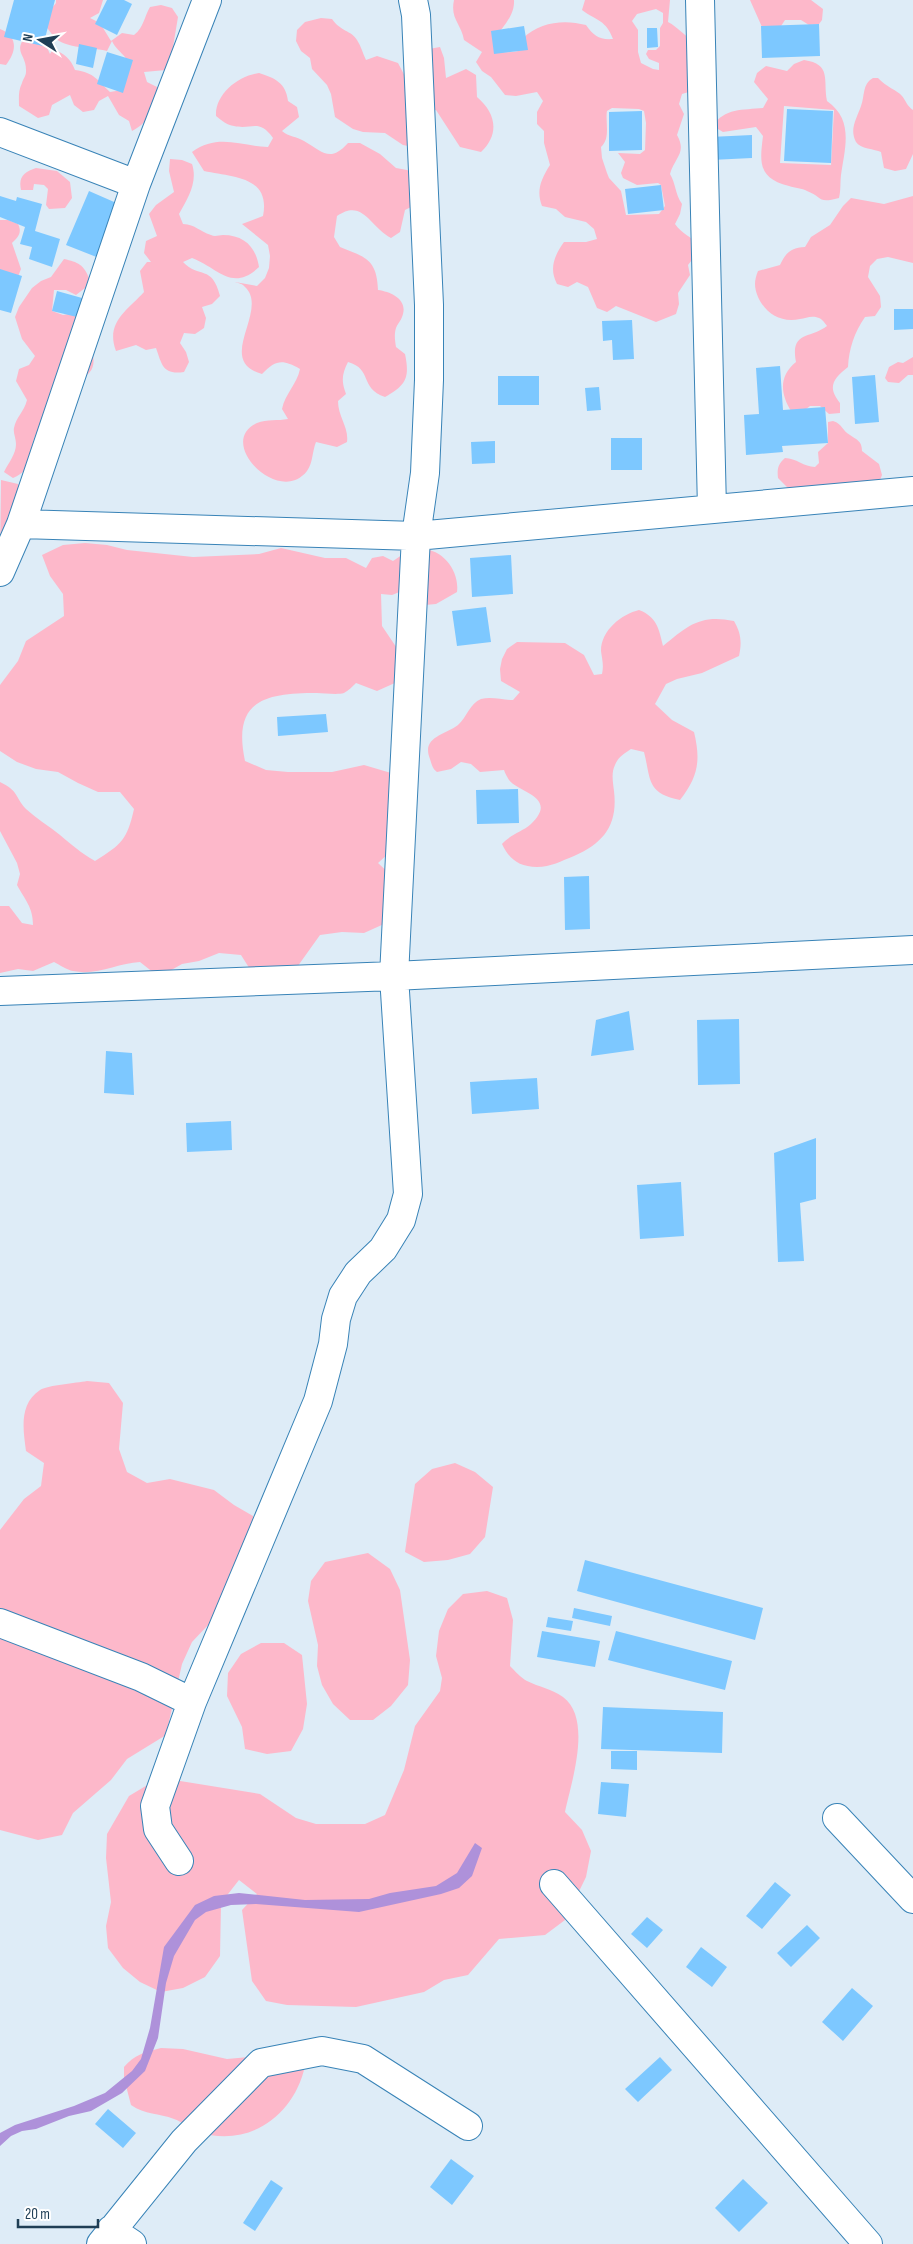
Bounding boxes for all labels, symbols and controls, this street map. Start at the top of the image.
north arrow [15,15,65,65]
text: N [19,32,37,43]
scale bar [18,2196,98,2228]
text: 20 m [25,2205,50,2224]

